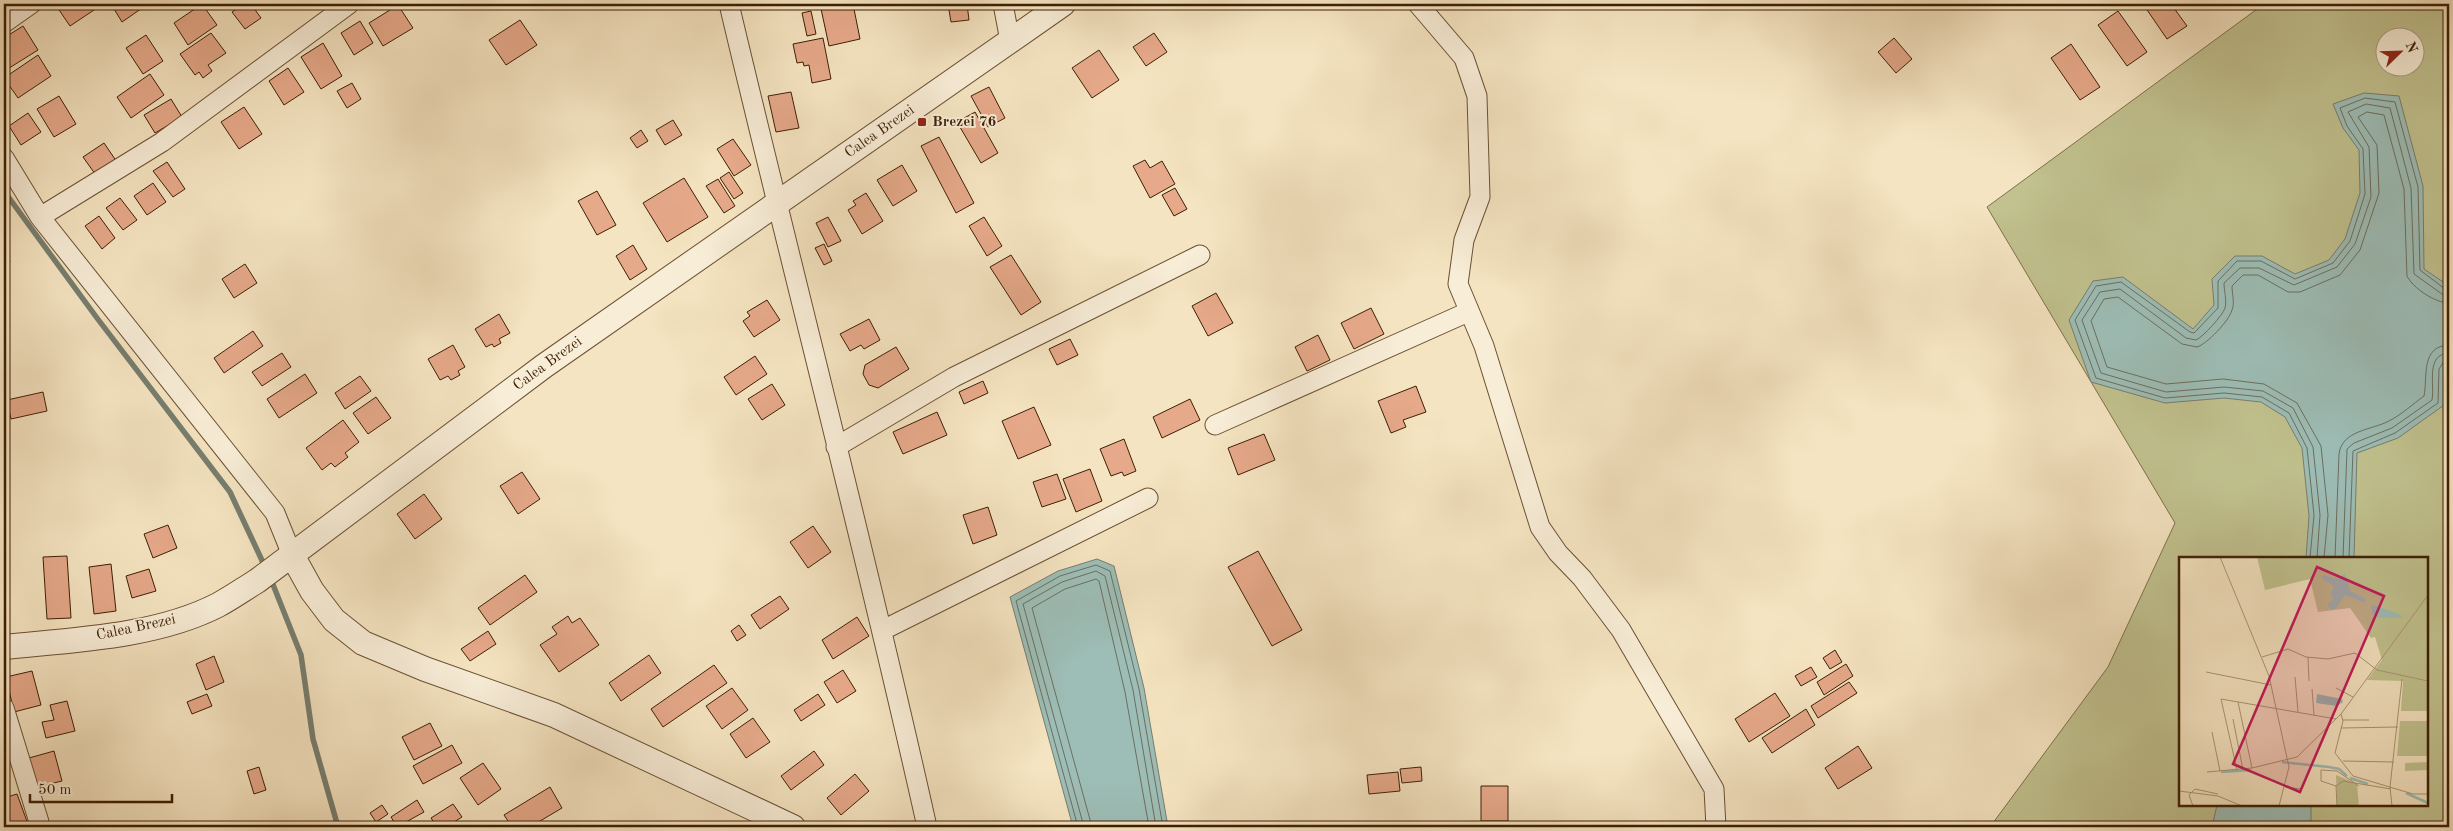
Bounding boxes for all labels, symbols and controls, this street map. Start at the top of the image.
north arrow [2376,28,2426,78]
text: N [2403,40,2420,55]
street label: Calea Brezei [843,103,917,161]
place label: Brezei 76 [932,115,997,130]
marker: Brezei 76 [916,116,928,128]
street label: Calea Brezei [511,334,585,394]
inset map [2179,557,2428,806]
street label: Calea Brezei [95,612,177,644]
scale bar [30,771,172,803]
text: 50 m [38,783,72,798]

